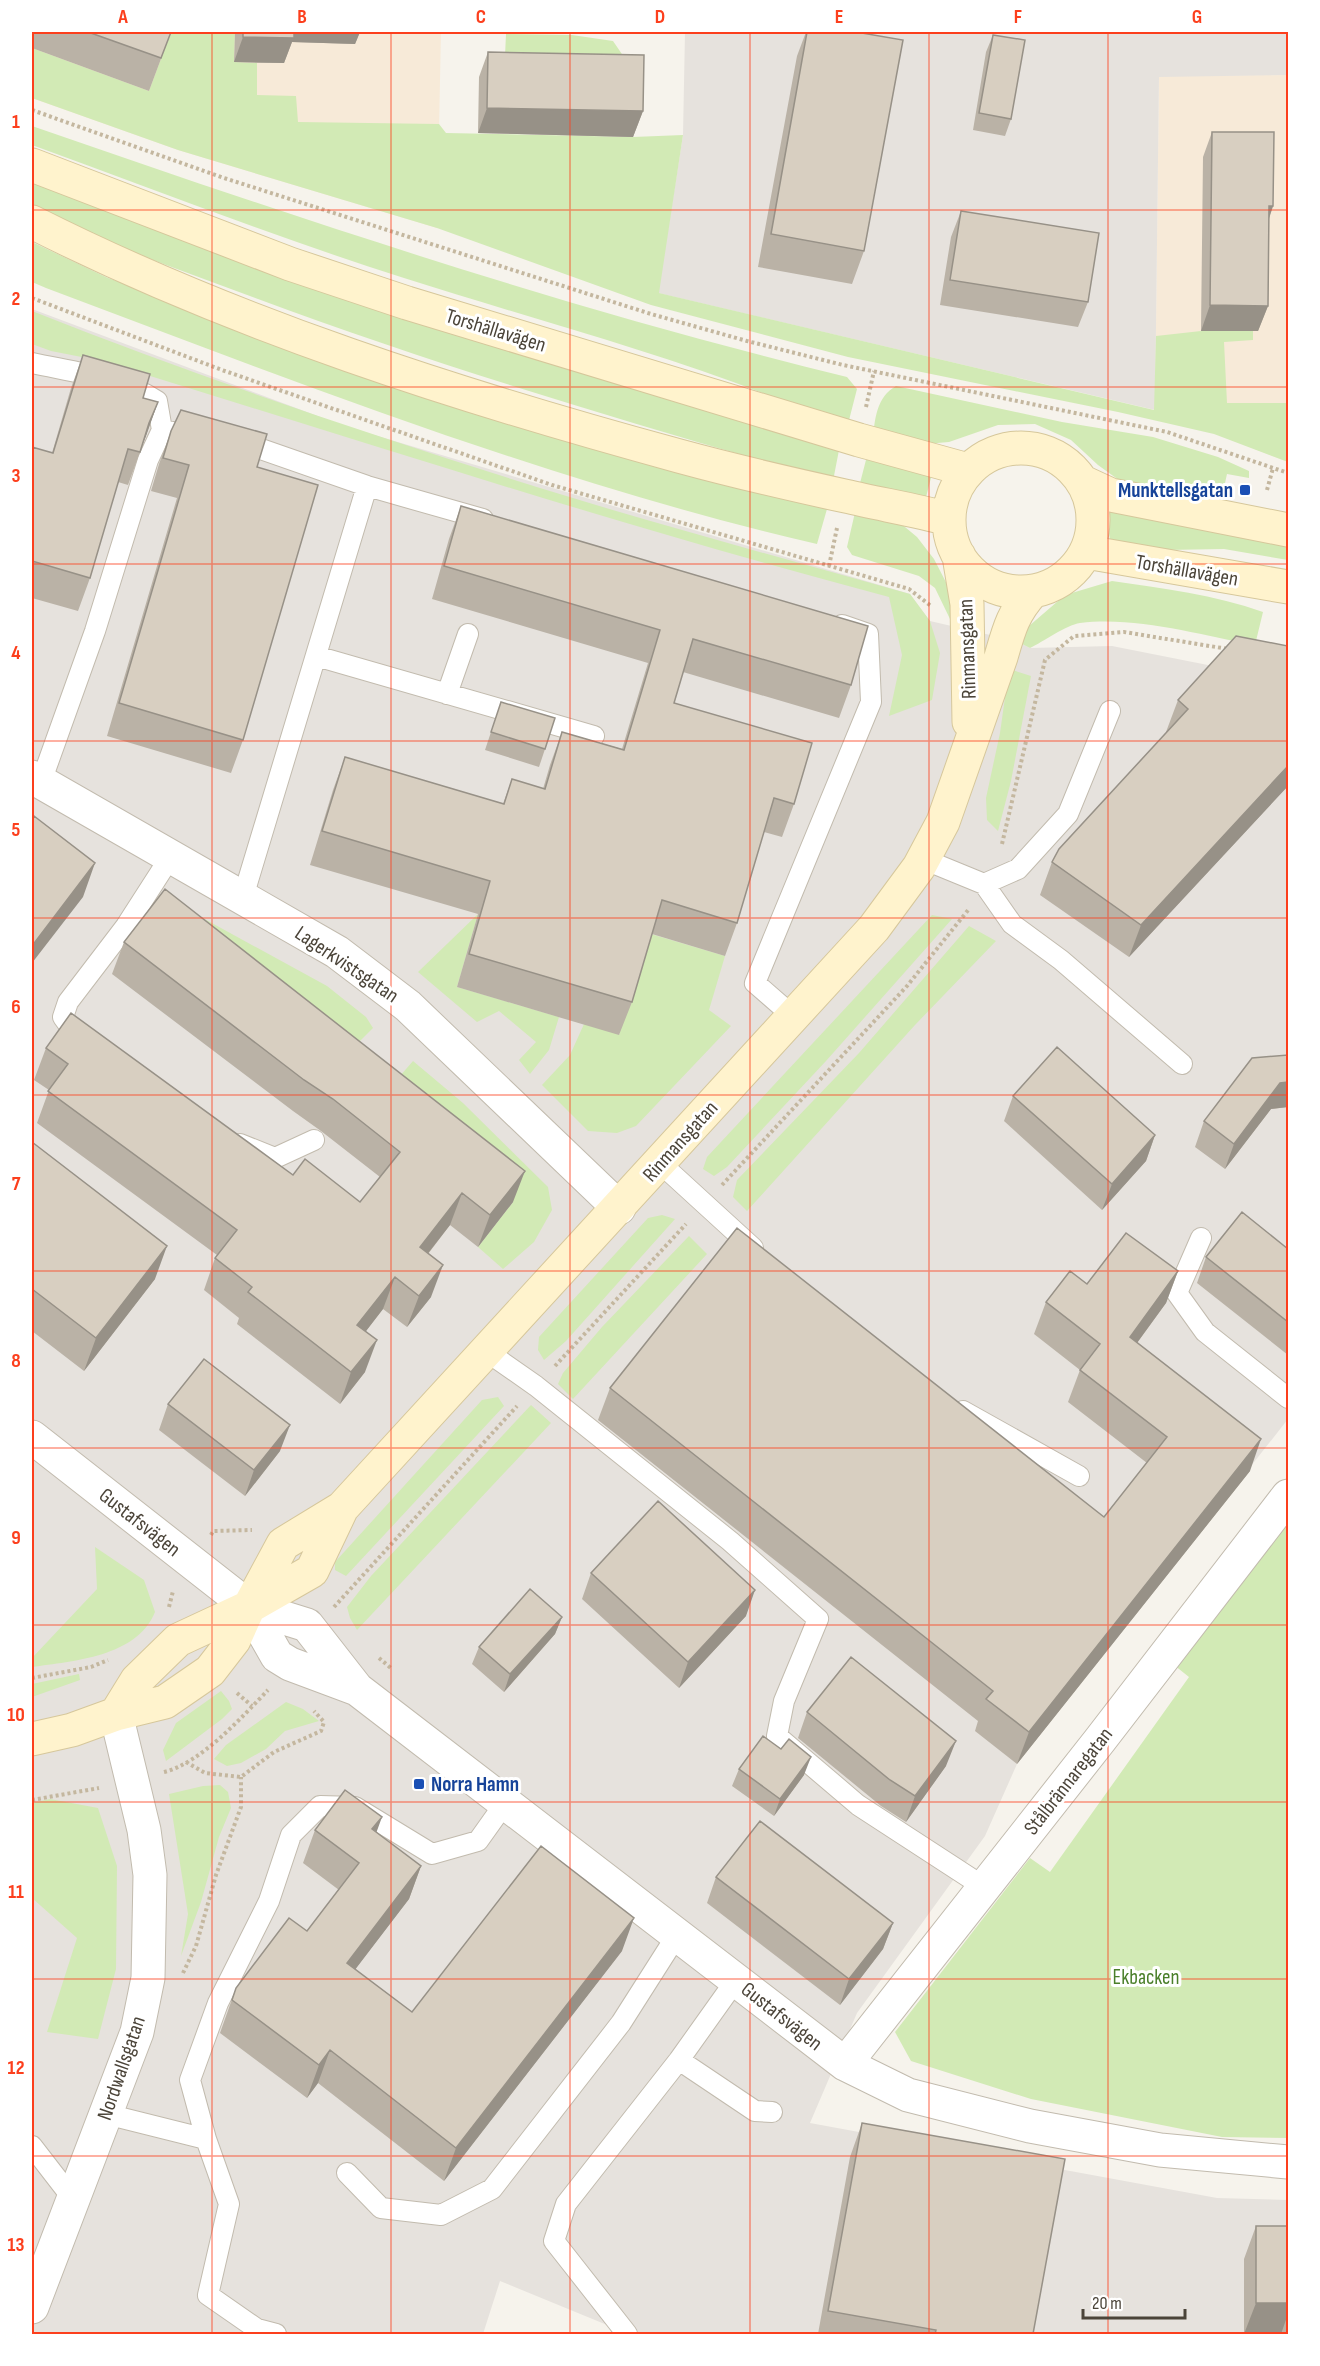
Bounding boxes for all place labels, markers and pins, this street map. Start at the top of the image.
place label: Munktellsgatan [1118,478,1233,503]
marker: Munktellsgatan [1238,483,1252,497]
place label: Norra Hamn [431,1772,519,1797]
marker: Norra Hamn [412,1777,426,1791]

